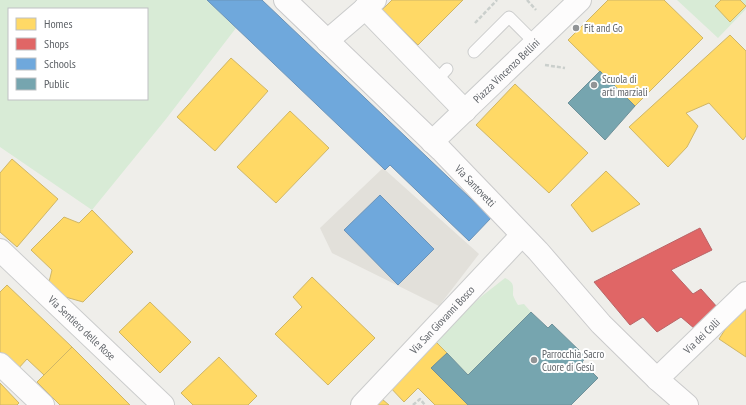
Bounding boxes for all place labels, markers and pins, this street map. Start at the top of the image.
place label: Fit and Go [584,21,623,35]
marker: Fit and Go [571,23,581,33]
place label: Scuola di arti marziali [602,72,648,99]
marker: Scuola di arti marziali [589,80,599,90]
place label: Parrocchia Sacro Cuore di Gesù [542,347,604,374]
marker: Parrocchia Sacro Cuore di Gesù [529,355,539,365]

